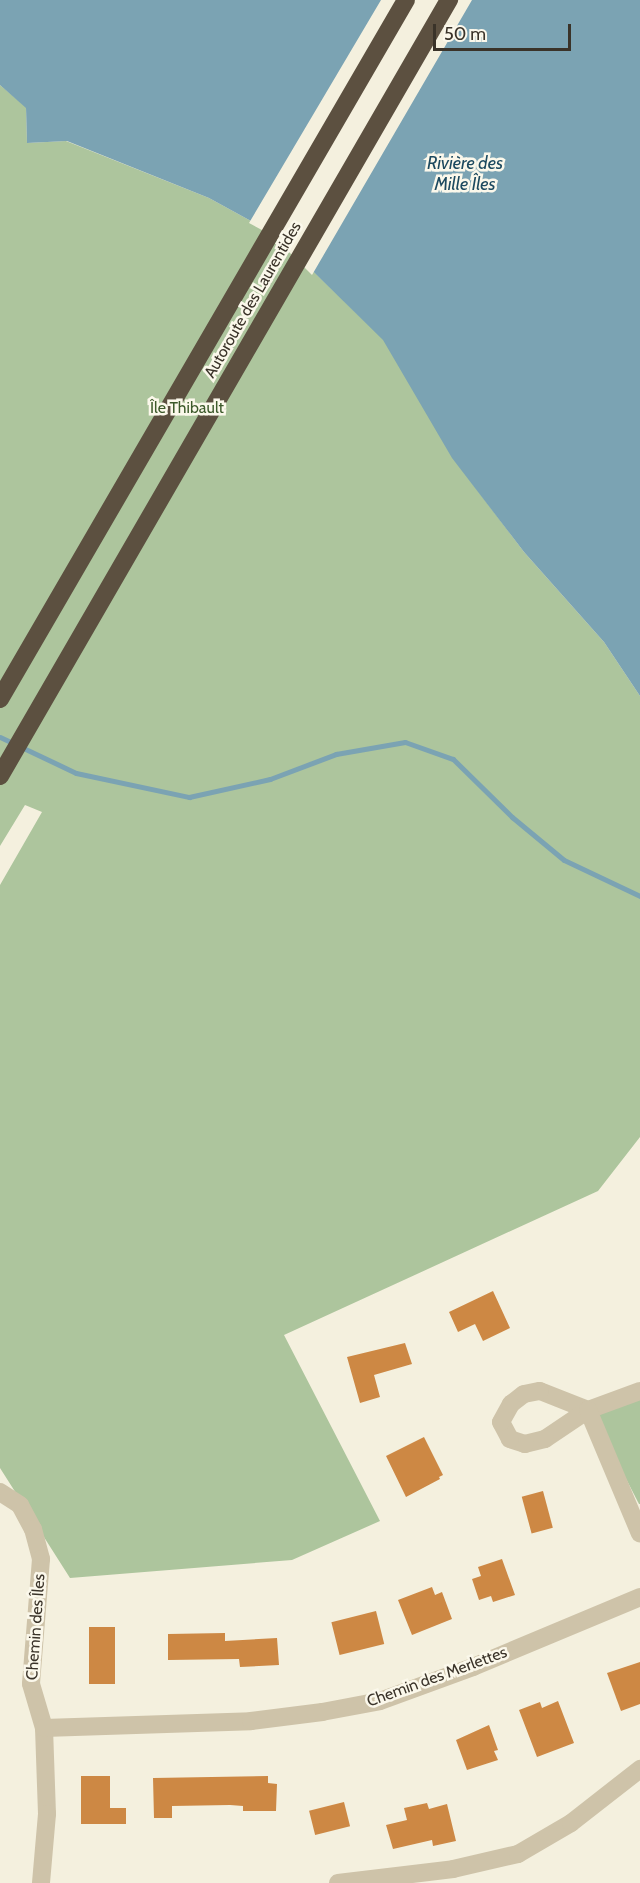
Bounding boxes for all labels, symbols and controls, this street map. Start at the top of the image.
scale bar [436,12,574,50]
text: 50 m [444,23,486,45]
water label: Rivière des Mille Îles [427,153,503,195]
street label: Autoroute des Laurentides [200,219,306,381]
park label: Île Thibault [150,398,224,418]
street label: Chemin des Îles [23,1573,49,1681]
street label: Chemin des Merlettes [364,1643,510,1711]

